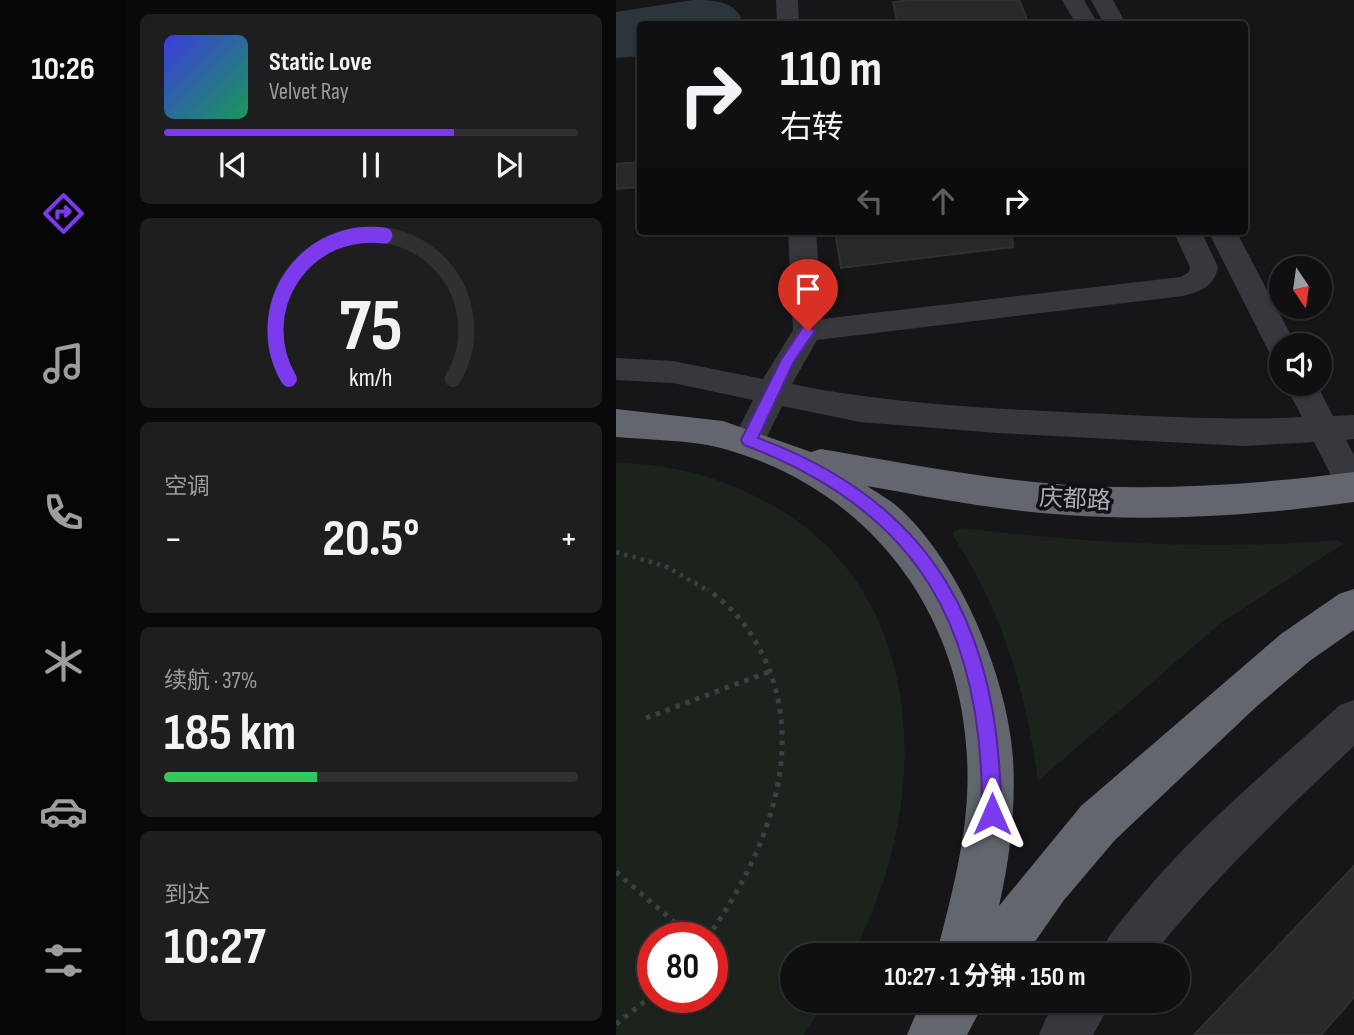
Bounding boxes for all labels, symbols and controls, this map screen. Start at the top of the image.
text: 110 m [780,41,882,100]
text: Static Love [269,47,372,78]
icon: right [665,49,756,140]
text: 10:26 [31,50,95,89]
text: Velvet Ray [269,78,349,106]
text: 右转 [780,109,844,148]
icon: previous [214,146,252,184]
icon: pause [352,146,390,184]
icon: next [490,146,528,184]
icon: left [851,182,889,220]
icon: ahead [924,182,962,220]
icon: right [997,182,1035,220]
icon: directions [39,189,88,238]
north arrow [1269,256,1332,318]
map controls [1269,256,1332,396]
pin [778,259,838,331]
icon: arrive [789,270,827,308]
text: 75 [339,284,403,372]
button: sound [1269,333,1332,396]
icon: music [39,339,88,388]
text: km/h [349,363,393,394]
text: 空调 [164,473,210,501]
street label: 庆都路 [1038,483,1112,516]
icon: phone [39,488,88,537]
text: 20.5° [322,508,420,571]
text: − [164,517,183,562]
text: + [559,517,578,562]
icon: climate [39,637,88,686]
text: 续航 · 37% [164,667,257,695]
text: 185 km [164,702,296,765]
position arrow [955,777,1029,851]
icon: car [39,787,88,836]
text: 到达 [164,881,210,909]
text: 10:27 [164,916,266,979]
speed limit sign: 80 [637,922,728,1013]
icon: filters [39,936,88,985]
text: 10:27 · 1 分钟 · 150 m [884,962,1086,993]

